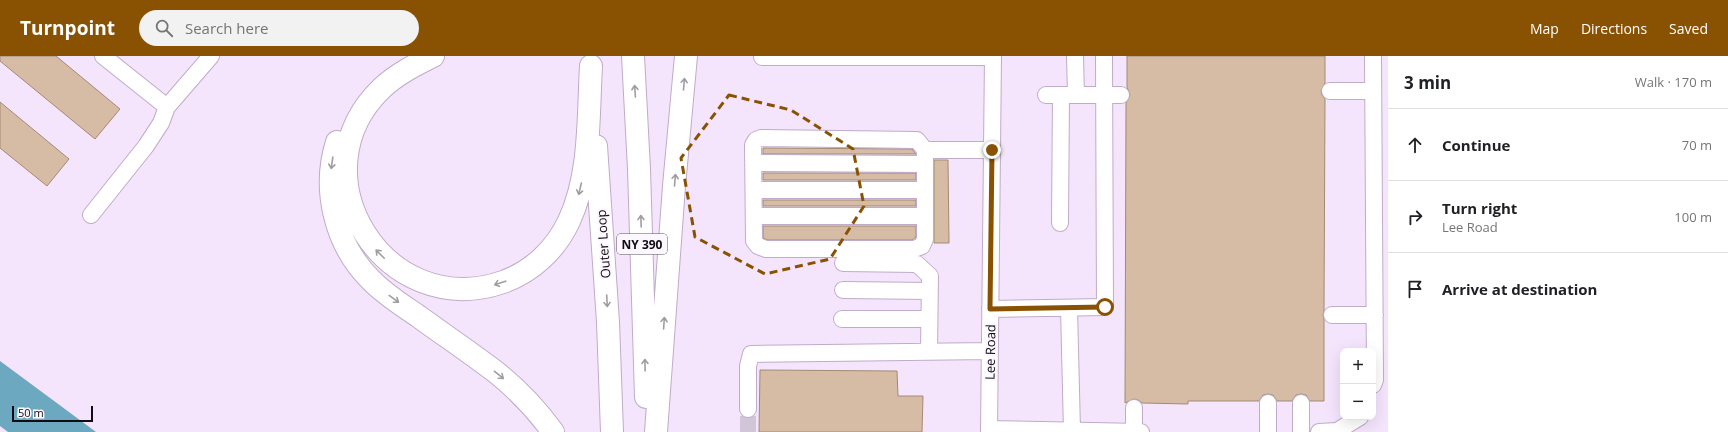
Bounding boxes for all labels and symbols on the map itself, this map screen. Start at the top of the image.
one-way arrow [680,78,688,91]
one-way arrow [631,85,639,98]
route end [983,141,1001,159]
one-way arrow [328,156,336,169]
one-way arrow [671,174,678,187]
one-way arrow [576,182,583,195]
street label: Outer Loop [592,209,614,279]
one-way arrow [637,215,645,228]
road number: NY 390 [617,234,667,254]
one-way arrow [375,249,385,259]
one-way arrow [493,280,506,287]
one-way arrow [603,294,610,307]
one-way arrow [388,295,399,304]
route start [1096,298,1114,316]
one-way arrow [660,317,668,330]
street label: Lee Road [981,324,999,380]
one-way arrow [641,359,649,372]
one-way arrow [494,371,505,380]
scale bar [12,404,93,423]

